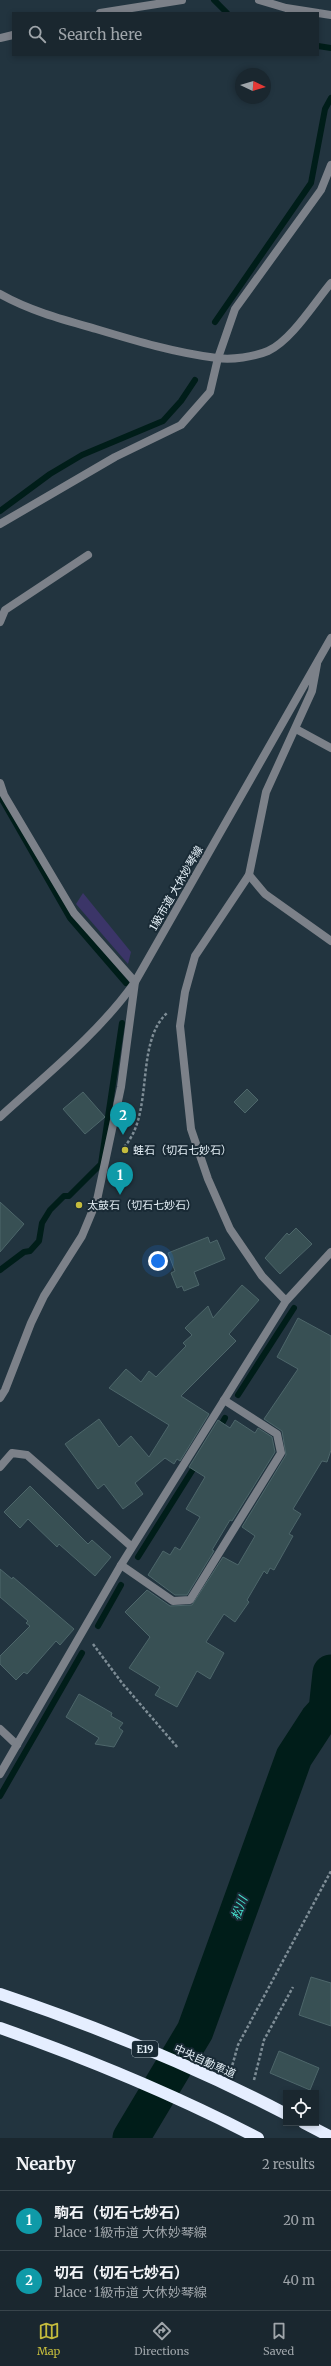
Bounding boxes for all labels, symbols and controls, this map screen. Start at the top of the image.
search box [12,12,319,56]
icon: search [26,23,48,45]
text: Search here [58,25,142,44]
north arrow [235,68,271,104]
street label: 1級市道 大休妙琴線 [146,843,206,933]
pin: 2 [110,1102,136,1135]
place label: 蛙石（切石七妙石） [133,1143,232,1157]
marker: 蛙石（切石七妙石） [120,1145,130,1155]
pin: 1 [107,1162,133,1195]
place label: 太鼓石（切石七妙石） [87,1198,197,1212]
marker: 太鼓石（切石七妙石） [74,1200,84,1210]
your location [148,1251,168,1271]
water label: 松川 [228,1892,251,1922]
road number: E19 [132,2041,158,2057]
street label: 中央自動車道 [172,2041,238,2081]
map controls [283,2090,319,2126]
button: locate [283,2090,319,2126]
text: Nearby [16,2153,76,2175]
text: 2 results [262,2156,315,2173]
text: 駒石（切石七妙石） [54,2203,189,2222]
text: 1 [26,2212,32,2229]
text: 20 m [283,2212,315,2229]
text: Place · 1級市道 大休妙琴線 [54,2224,207,2241]
text: 切石（切石七妙石） [54,2263,189,2282]
text: 2 [25,2272,33,2289]
text: 40 m [283,2272,315,2289]
text: Place · 1級市道 大休妙琴線 [54,2284,207,2301]
tab: Map [37,2320,60,2358]
tab: Directions [134,2320,189,2358]
tab: Saved [263,2320,294,2358]

